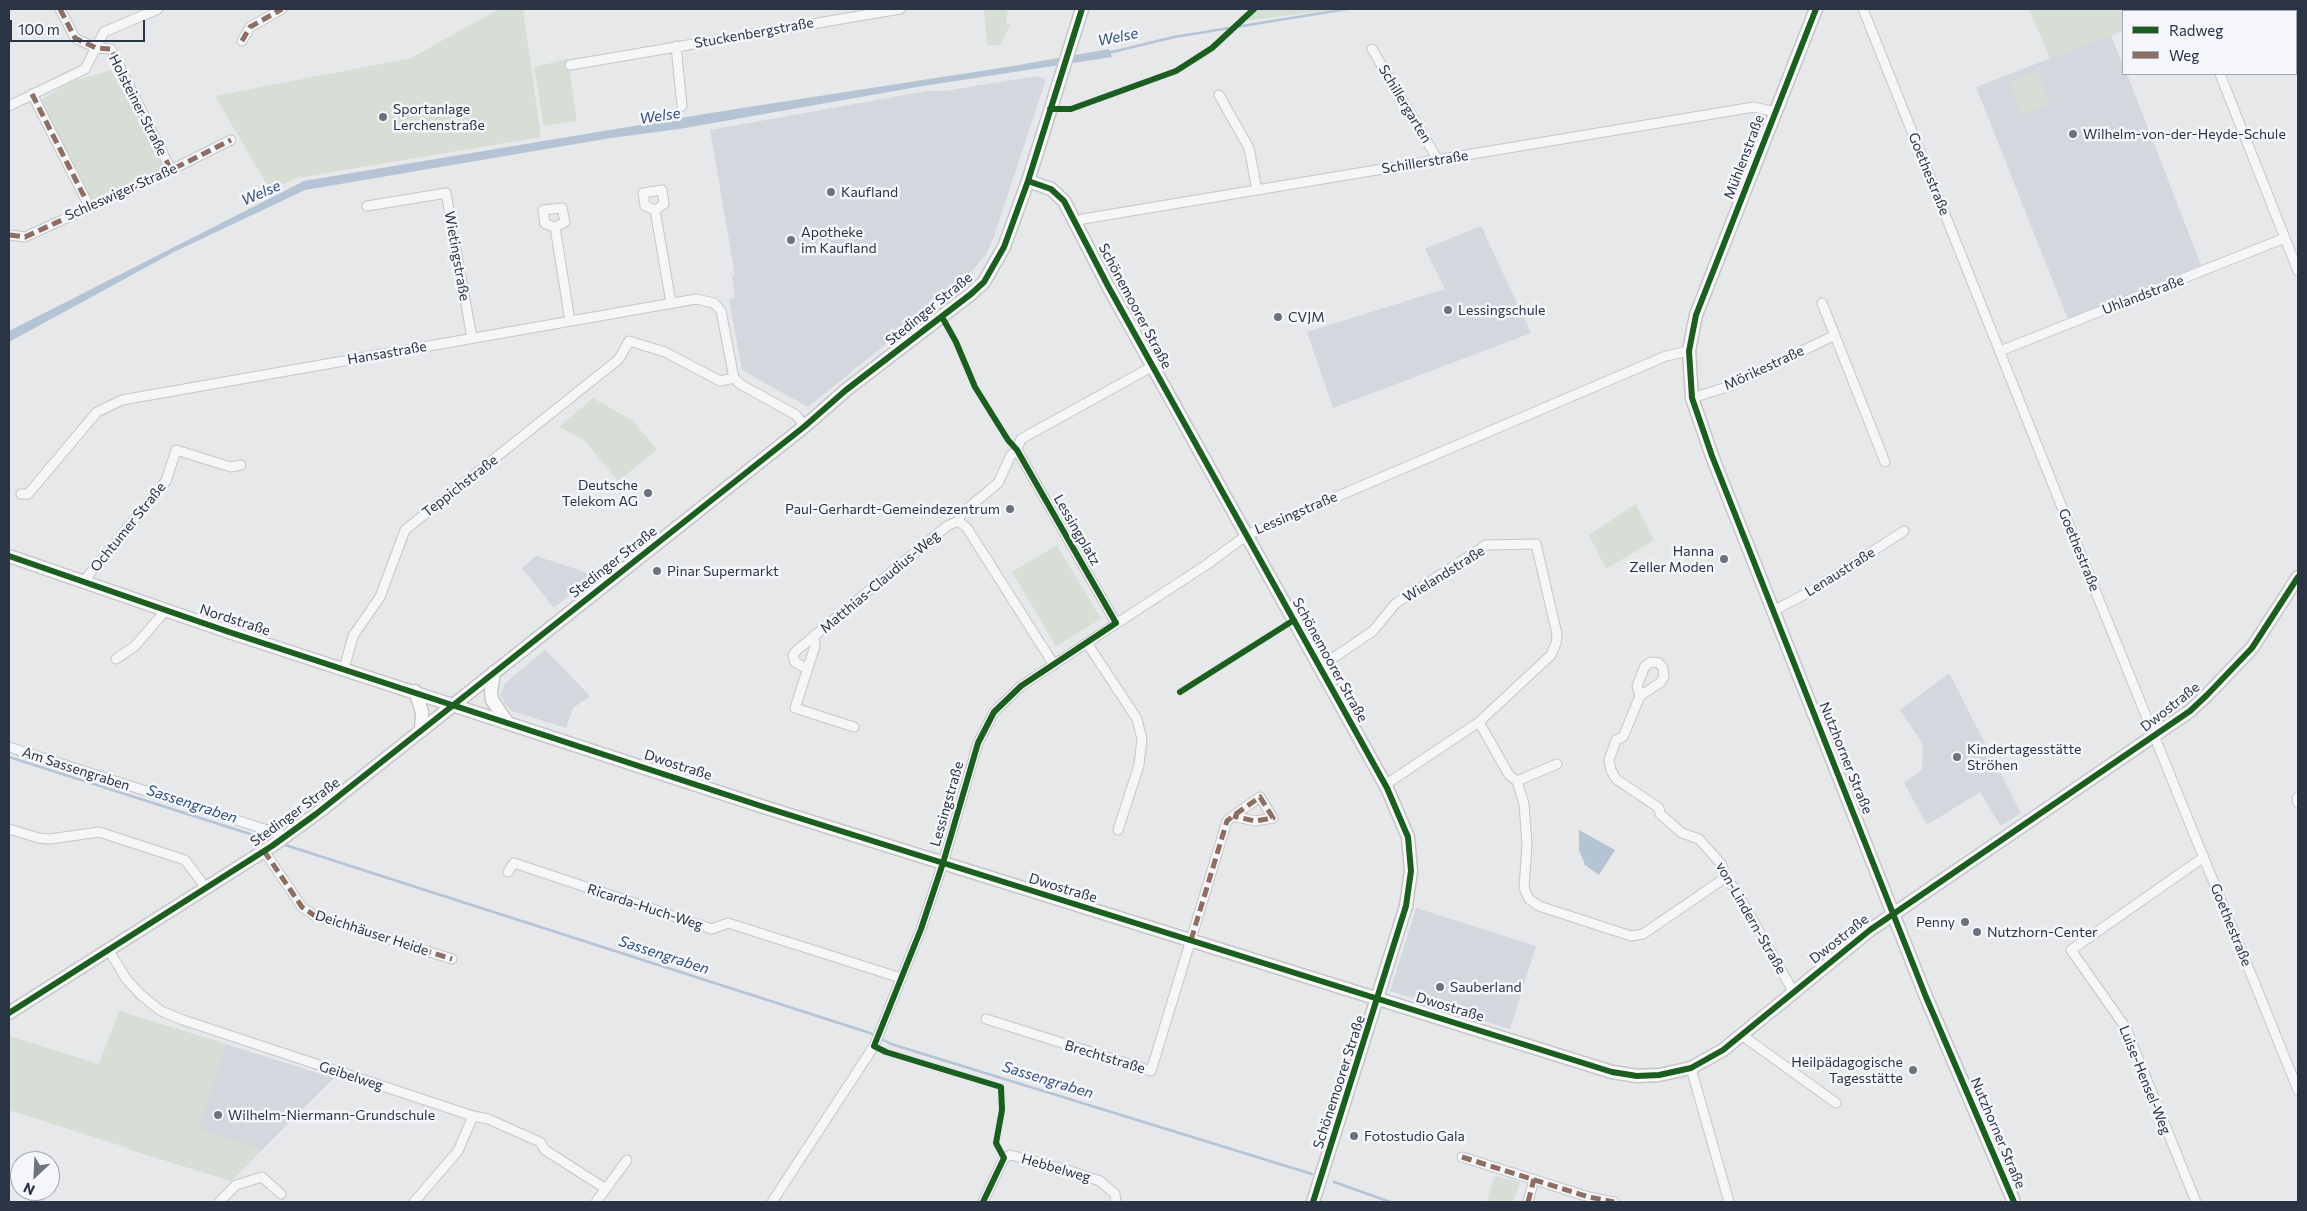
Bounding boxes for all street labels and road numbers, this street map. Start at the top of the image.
street label: Stuckenbergstraße [693,14,815,52]
street label: Holsteiner Straße [105,52,171,158]
street label: Schillergarten [1375,62,1435,146]
street label: Mühlenstraße [1720,112,1768,202]
street label: Goethestraße [1905,130,1953,218]
street label: Schillerstraße [1381,147,1469,177]
street label: Schleswiger Straße [62,160,180,224]
street label: Wietingstraße [441,210,473,302]
street label: Schönemoorer Straße [1095,241,1175,371]
street label: Stedinger Straße [882,269,976,349]
street label: Uhlandstraße [2100,272,2186,318]
street label: Hansastraße [346,338,428,368]
street label: Mörikestraße [1721,342,1807,394]
street label: Teppichstraße [419,451,501,521]
street label: Ochtumer Straße [87,479,169,575]
street label: Lessingstraße [1252,488,1340,538]
street label: Lessingplatz [1050,492,1104,568]
street label: Goethestraße [2055,506,2103,594]
street label: Stedinger Straße [566,523,660,601]
street label: Matthias-Claudius-Weg [817,527,943,637]
street label: Wielandstraße [1400,542,1488,606]
street label: Lenaustraße [1802,544,1878,600]
street label: Schönemoorer Straße [1289,595,1371,725]
street label: Nordstraße [198,601,272,639]
street label: Dwostraße [2137,679,2203,735]
street label: Nutzhorner Straße [1816,700,1876,816]
street label: Am Sassengraben [20,744,132,794]
street label: Dwostraße [642,746,714,784]
street label: Lessingstraße [927,759,967,849]
street label: Stedinger Straße [247,774,343,850]
street label: von-Lindern-Straße [1712,859,1790,977]
street label: Dwostraße [1027,870,1099,906]
street label: Ricarda-Huch-Weg [585,880,705,934]
street label: Goethestraße [2207,881,2255,969]
street label: Deichhäuser Heide [313,907,431,959]
street label: Dwostraße [1806,911,1872,967]
street label: Dwostraße [1414,989,1486,1025]
street label: Schönemoorer Straße [1309,1013,1369,1151]
street label: Luise-Hensel-Weg [2116,1023,2174,1137]
street label: Brechtstraße [1063,1037,1147,1077]
street label: Geibelweg [317,1058,385,1094]
street label: Nutzhorner Straße [1967,1075,2029,1191]
street label: Hebbelweg [1019,1150,1093,1186]

